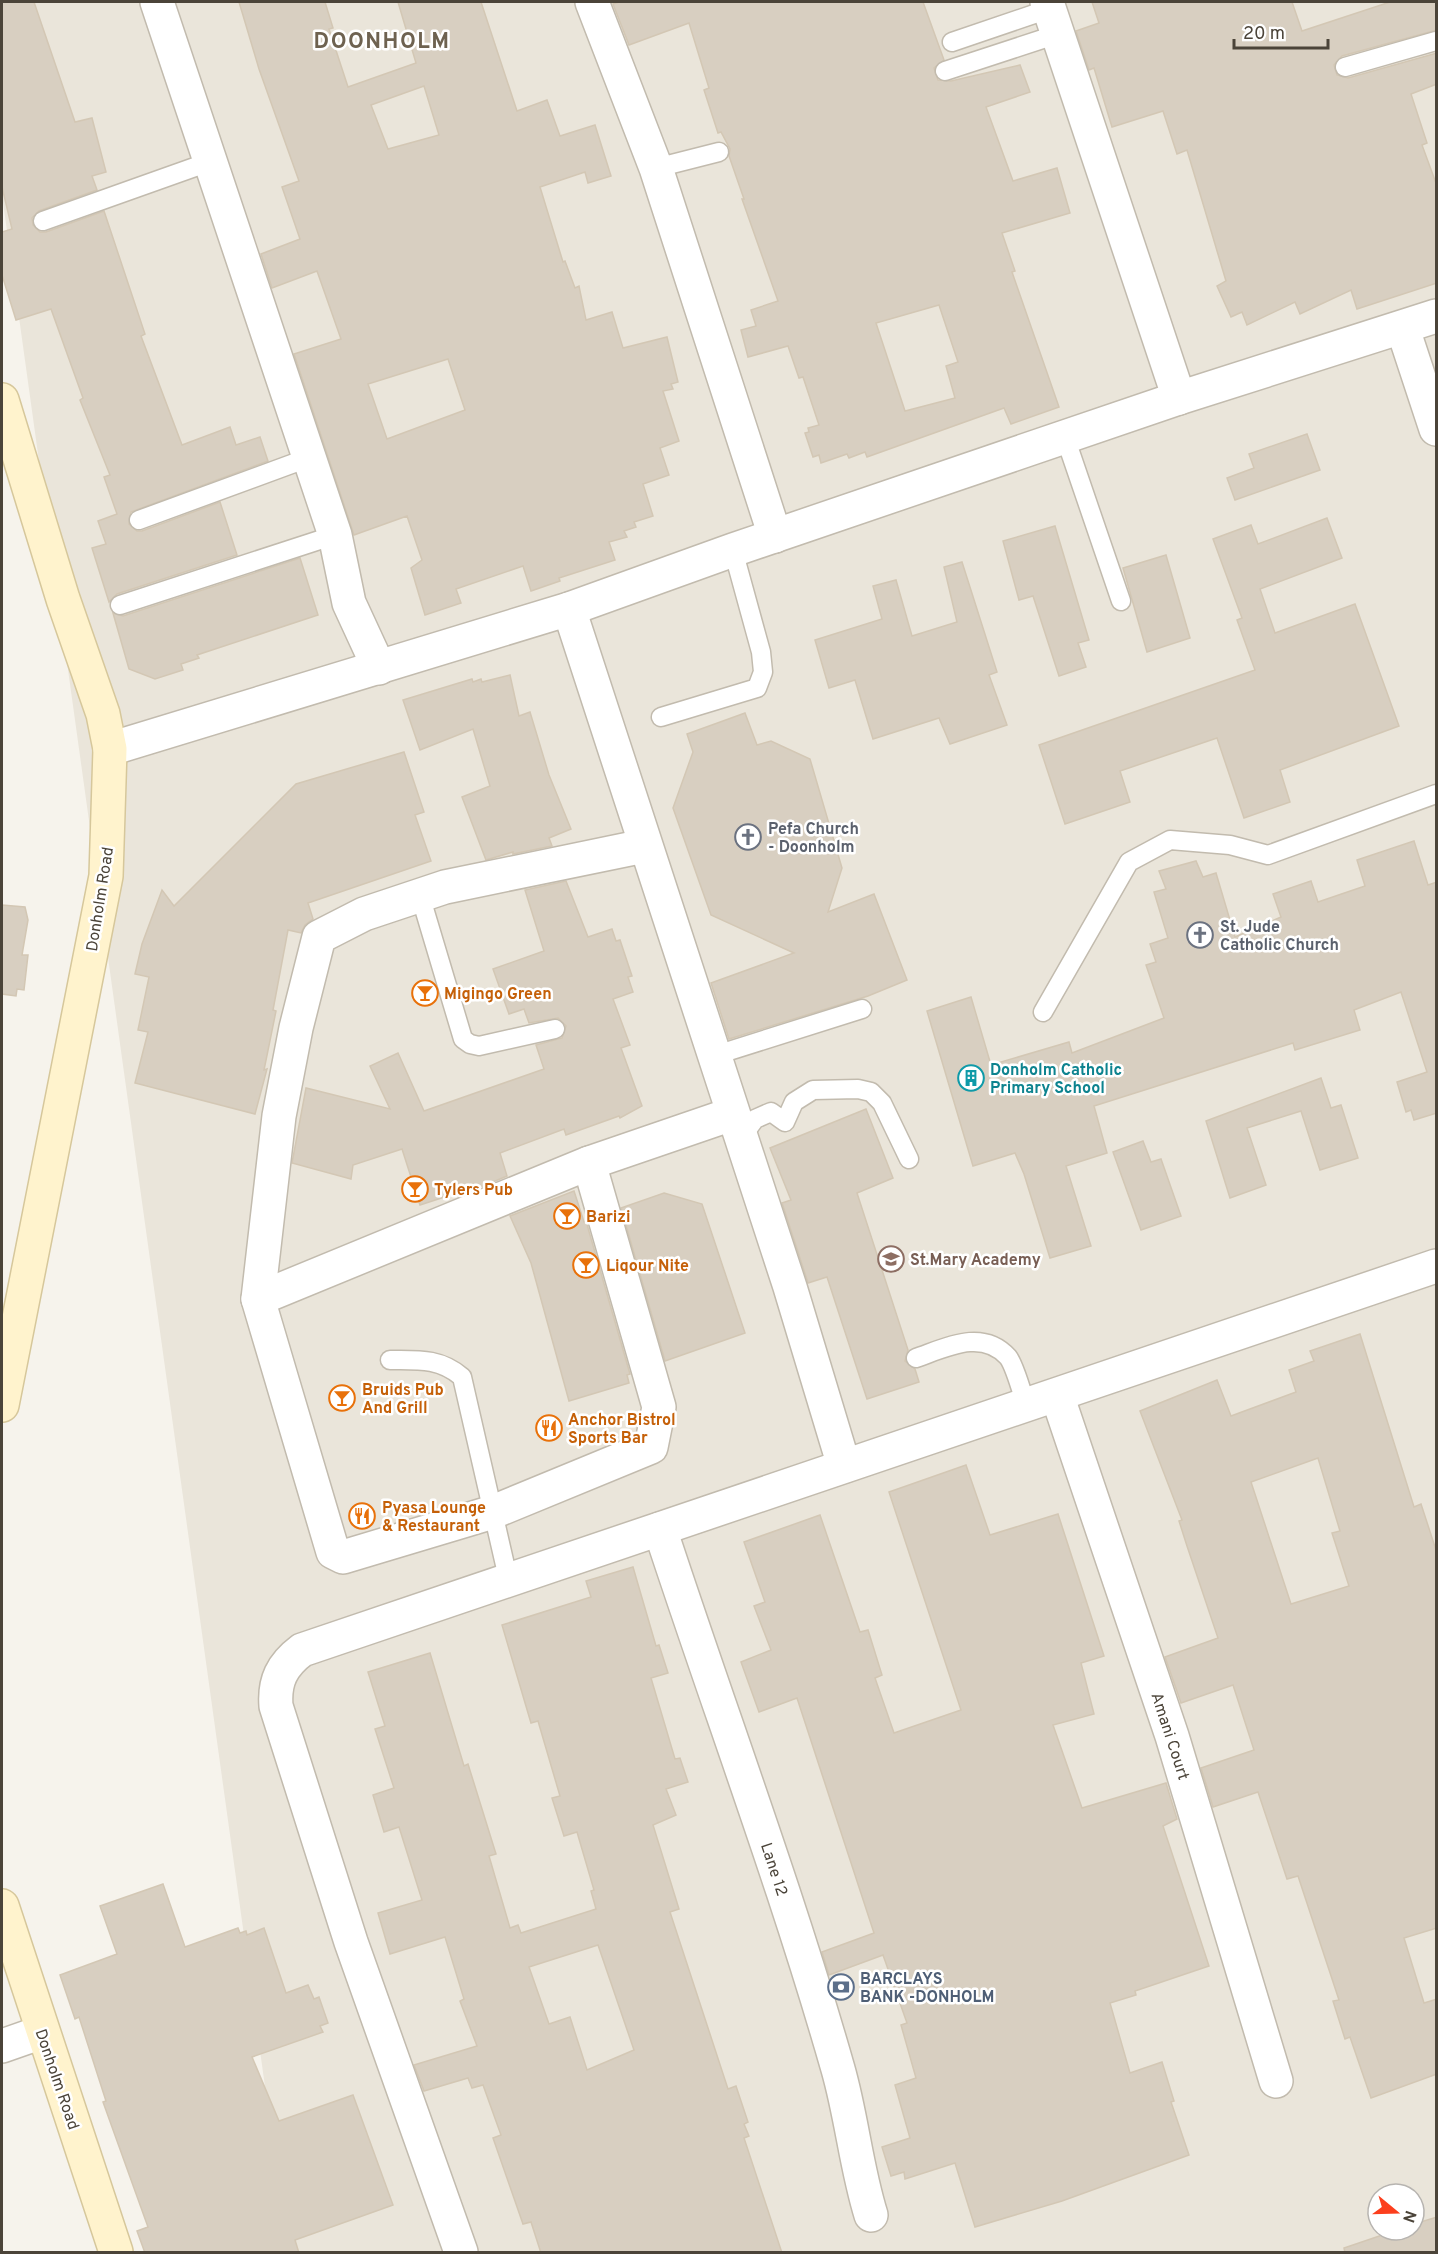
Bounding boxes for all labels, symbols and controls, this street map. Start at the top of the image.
scale bar [1234,12,1328,50]
text: 20 m [1243,23,1285,46]
district label: DOONHOLM [314,29,450,56]
place label: Pefa Church - Doonholm [768,820,859,858]
church icon: Pefa Church - Doonholm [733,822,763,852]
street label: Donholm Road [83,846,119,953]
place label: St. Jude Catholic Church [1220,918,1339,956]
church icon: St. Jude Catholic Church [1185,920,1215,950]
bar icon: Migingo Green [410,978,440,1008]
place label: Migingo Green [444,985,552,1005]
place label: Donholm Catholic Primary School [990,1061,1122,1099]
building icon: Donholm Catholic Primary School [956,1063,986,1093]
bar icon: Tylers Pub [400,1174,430,1204]
place label: Tylers Pub [434,1181,513,1201]
bar icon: Barizi [552,1201,582,1231]
place label: Barizi [586,1208,631,1228]
school or university icon: St.Mary Academy [876,1244,906,1274]
bar icon: Liqour Nite [571,1250,601,1280]
place label: St.Mary Academy [910,1251,1041,1271]
place label: Liqour Nite [606,1257,689,1277]
place label: Bruids Pub And Grill [362,1381,444,1419]
bar icon: Bruids Pub And Grill [327,1383,357,1413]
place label: Anchor Bistrol Sports Bar [568,1411,676,1449]
restaurant icon: Anchor Bistrol Sports Bar [534,1413,564,1443]
place label: Pyasa Lounge & Restaurant [382,1499,486,1537]
restaurant icon: Pyasa Lounge & Restaurant [347,1501,377,1531]
street label: Amani Court [1146,1690,1193,1783]
street label: Lane 12 [755,1840,791,1899]
place label: BARCLAYS BANK -DONHOLM [860,1970,995,2008]
bank icon: BARCLAYS BANK -DONHOLM [826,1972,856,2002]
street label: Donholm Road [30,2027,83,2133]
north arrow [1366,2182,1426,2242]
text: N [1397,2208,1420,2225]

